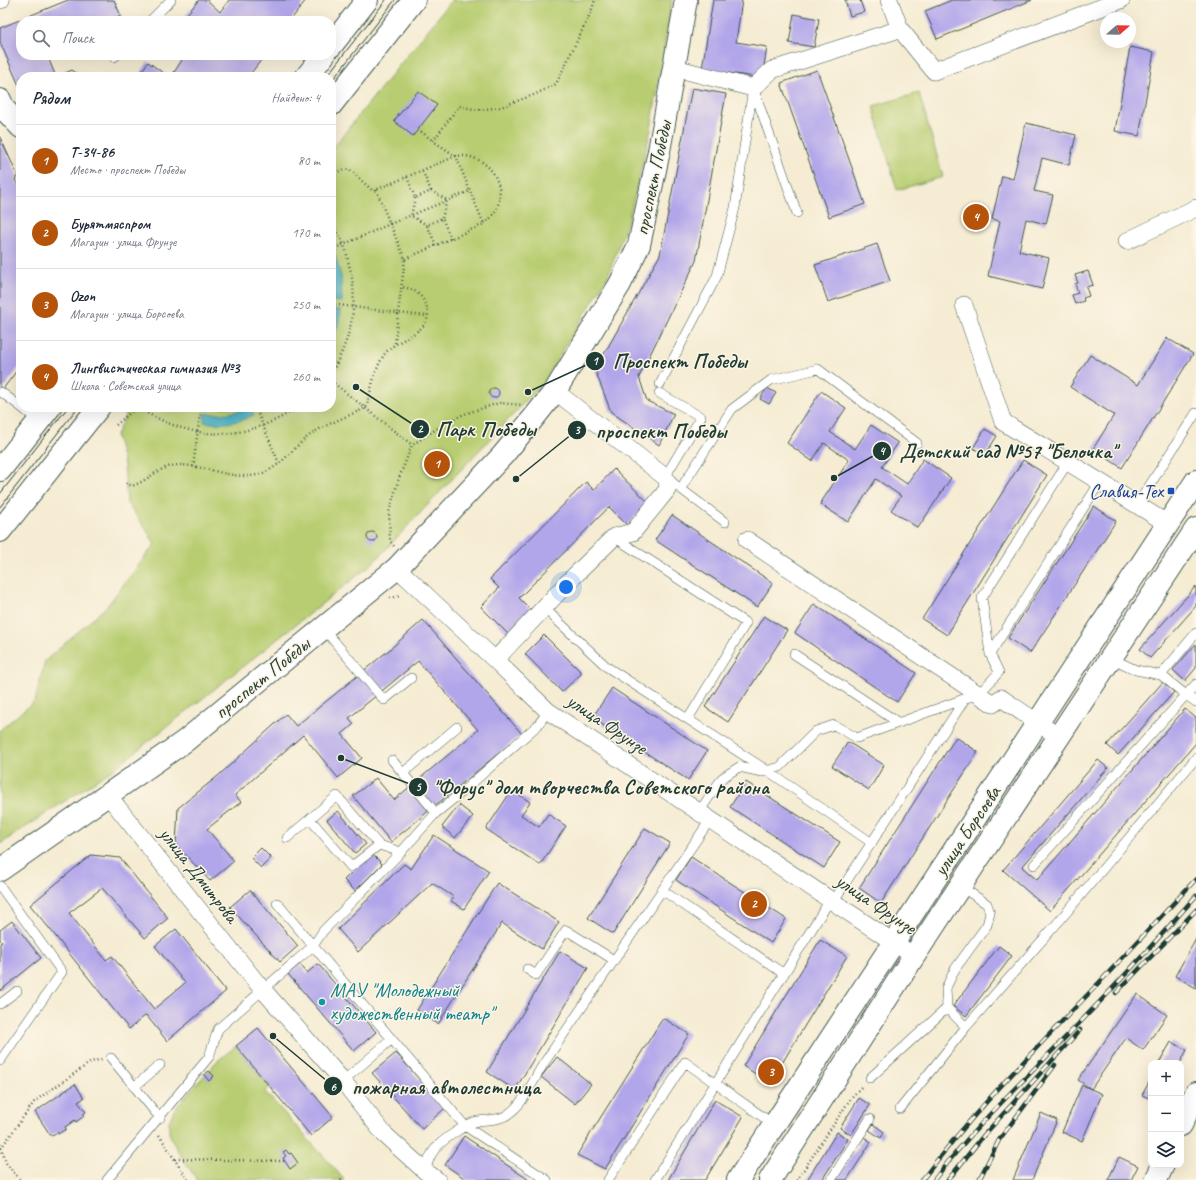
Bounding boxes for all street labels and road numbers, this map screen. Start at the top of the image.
street label: проспект Победы [629,117,678,237]
street label: проспект Победы [209,631,316,724]
street label: улица Фрунзе [561,687,653,761]
street label: улица Борсоева [927,780,1007,882]
street label: улица Дмитрова [153,821,245,929]
street label: улица Фрунзе [830,867,922,941]

